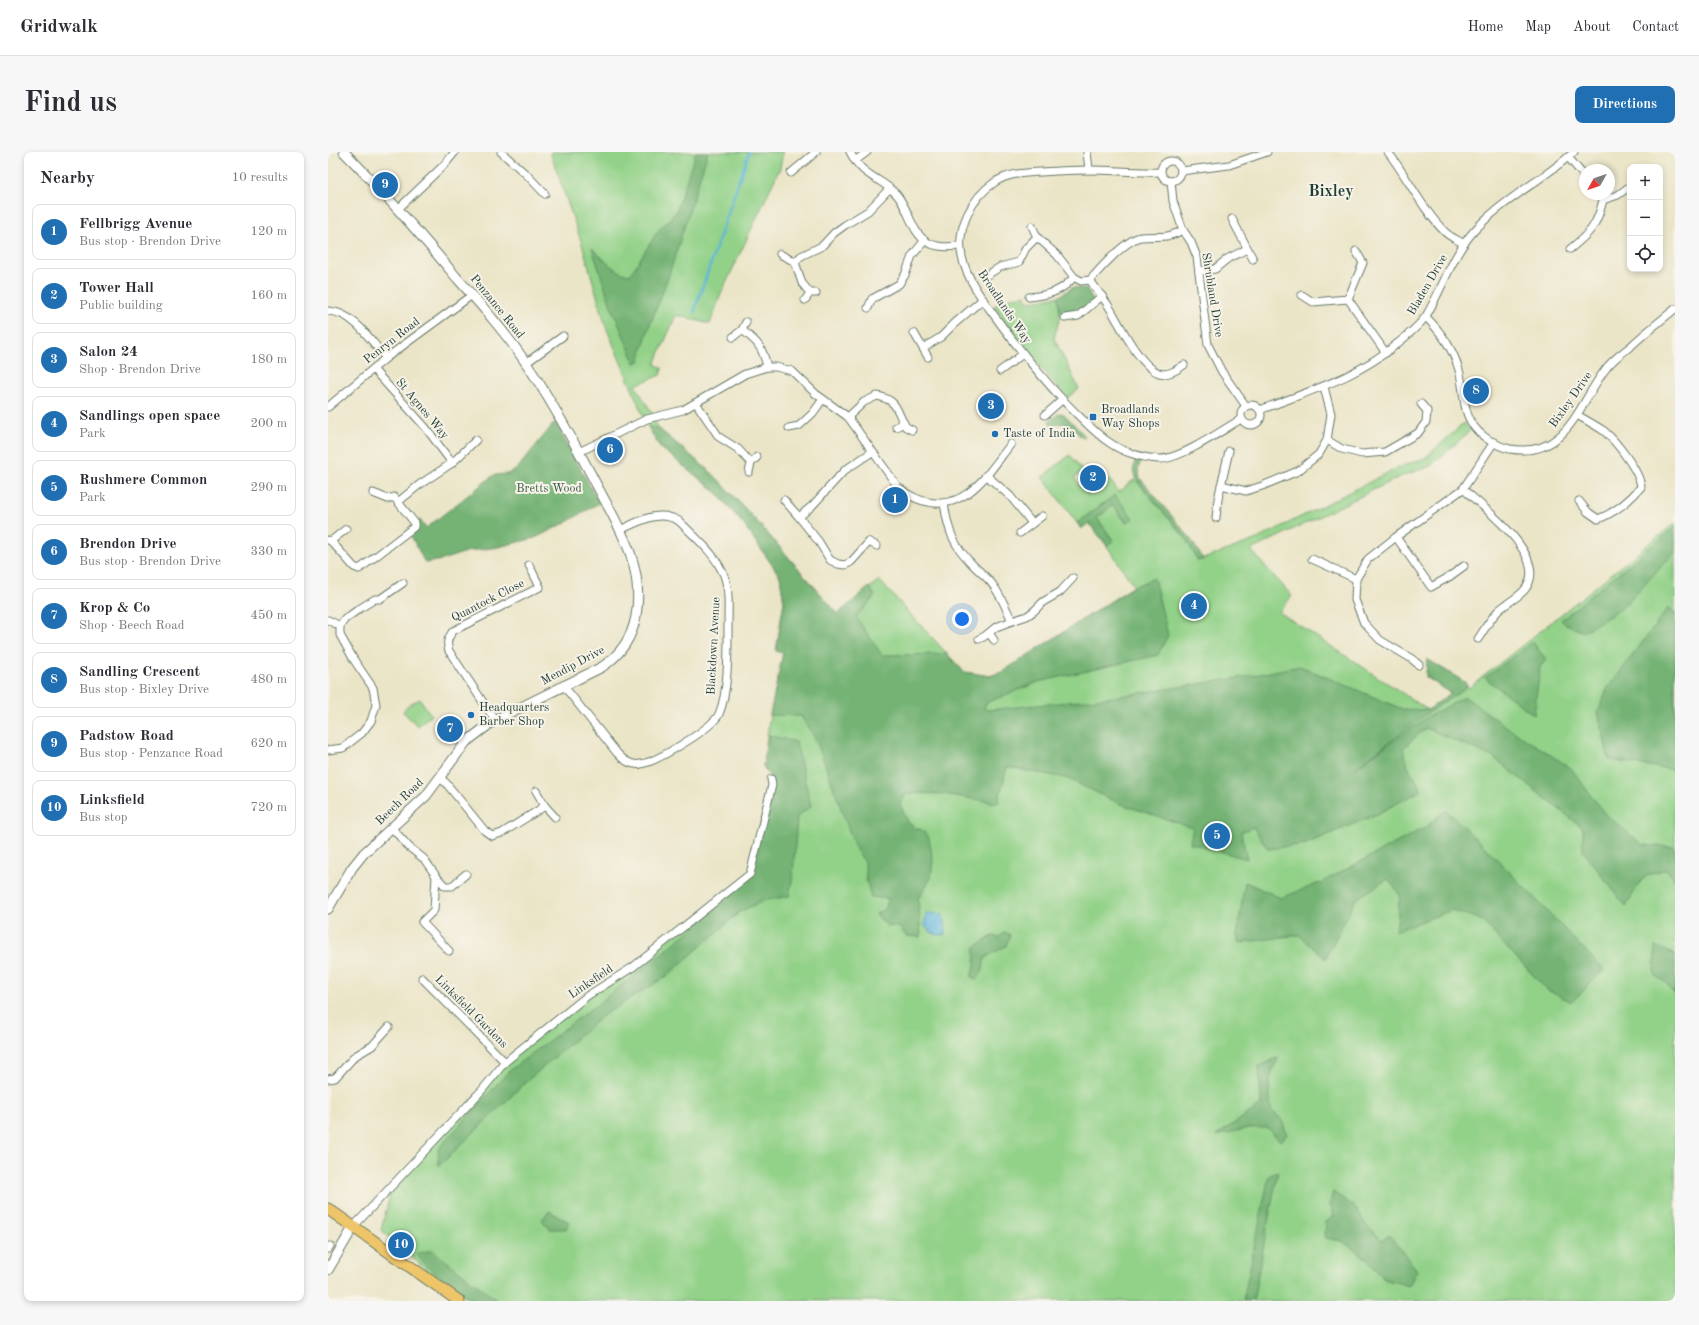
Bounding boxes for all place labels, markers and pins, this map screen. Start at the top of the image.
pin: 9 [372,170,398,200]
pin: 8 [1463,376,1489,406]
pin: 3 [978,391,1004,421]
place label: Broadlands Way Shops [1101,404,1160,430]
marker: Broadlands Way Shops [1088,412,1098,422]
place label: Taste of India [1003,428,1075,440]
marker: Taste of India [990,429,1000,439]
pin: 6 [597,435,623,465]
pin: 2 [1080,463,1106,493]
pin: 1 [882,485,908,515]
pin: 4 [1181,591,1207,621]
place label: Headquarters Barber Shop [479,702,549,728]
marker: Headquarters Barber Shop [466,710,476,720]
pin: 7 [437,714,463,744]
pin: 5 [1204,821,1230,851]
pin: 10 [388,1230,414,1260]

